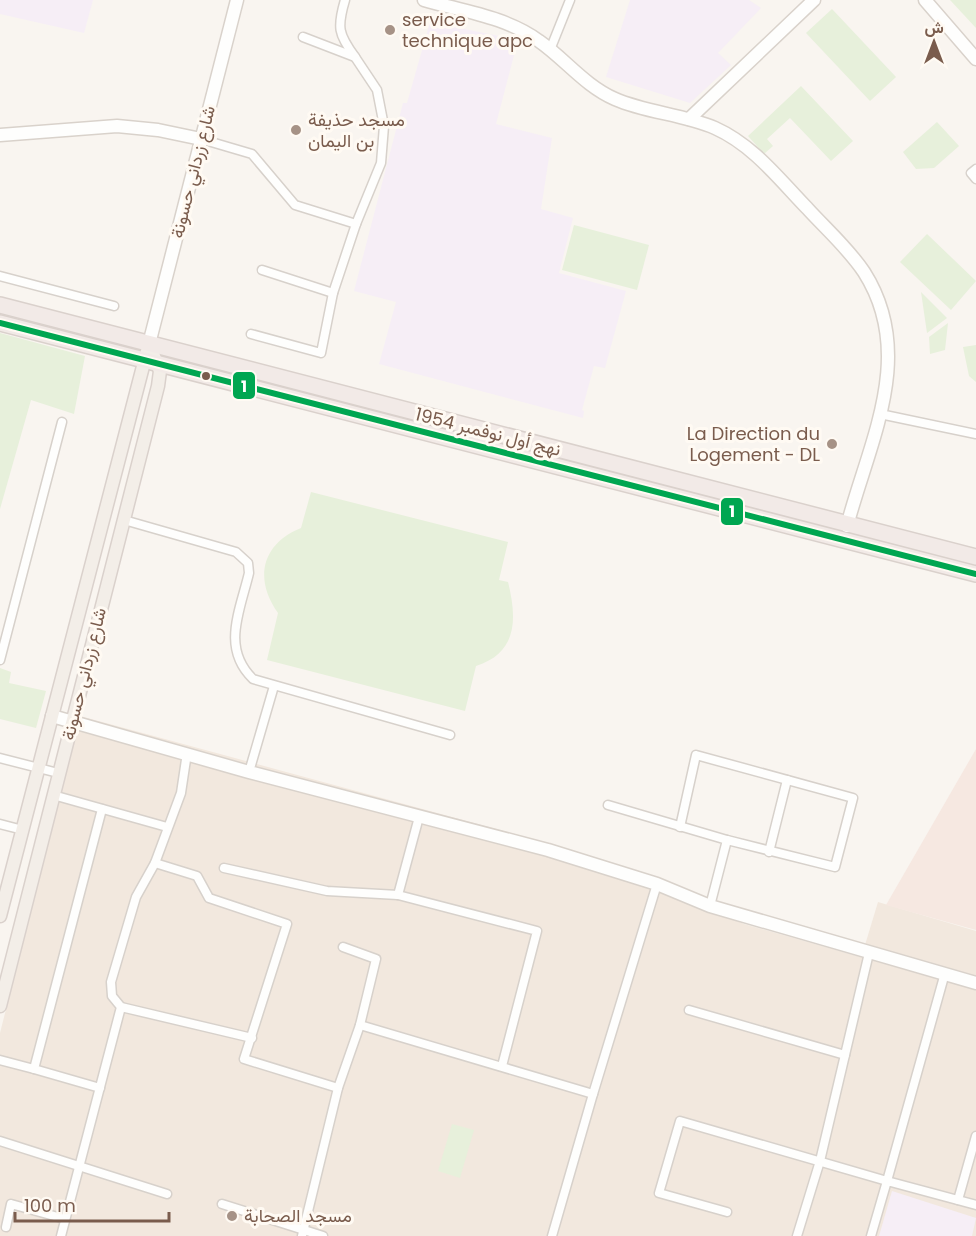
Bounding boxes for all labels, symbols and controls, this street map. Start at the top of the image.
place label: service technique apc [402,7,533,53]
north arrow [904,12,964,72]
text: ش [924,16,944,39]
marker: service technique apc [383,23,397,37]
street label: شارع زرداني حسونة [164,103,224,242]
place label: مسجد حذيفة بن اليمان [308,107,405,153]
marker: مسجد حذيفة بن اليمان [289,123,303,137]
unlabelled marker [200,370,212,382]
line badge: 1 [232,371,256,400]
text: 1 [241,375,247,398]
street label: نهج أول نوفمبر 1954 [413,401,564,462]
place label: La Direction du Logement - DL [687,421,820,467]
marker: La Direction du Logement - DL [825,437,839,451]
line badge: 1 [720,497,744,526]
text: 1 [729,500,735,523]
street label: شارع زرداني حسونة [55,605,115,744]
scale bar [15,1185,170,1223]
text: 100 m [24,1193,76,1218]
place label: مسجد الصحابة [244,1203,352,1228]
marker: مسجد الصحابة [225,1209,239,1223]

